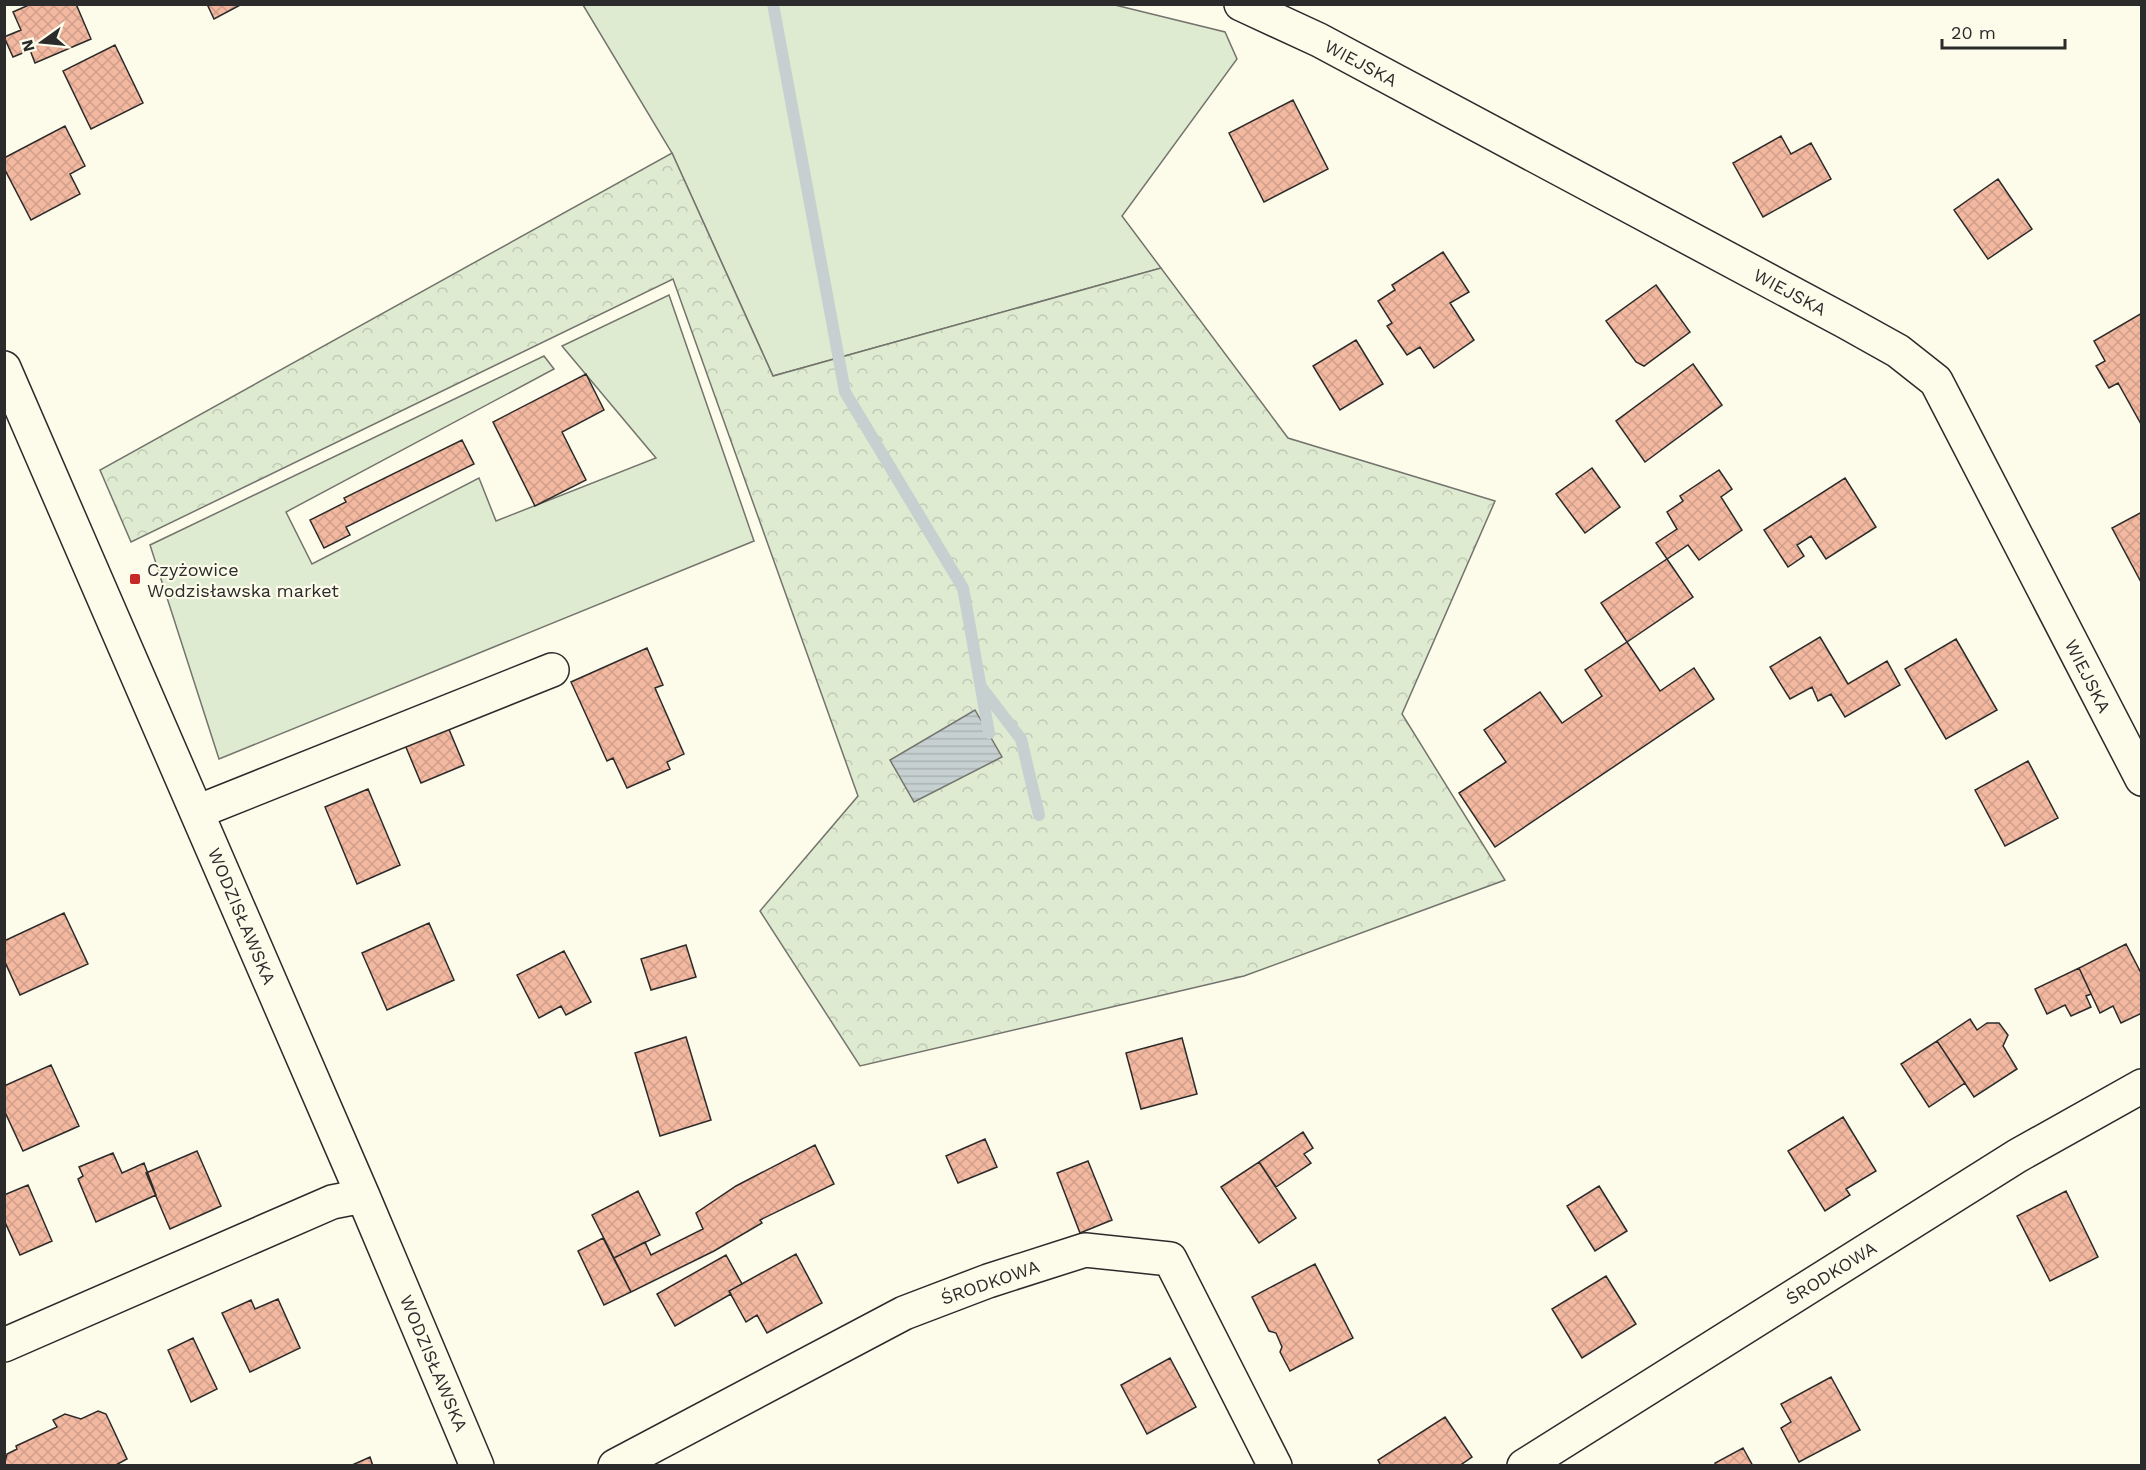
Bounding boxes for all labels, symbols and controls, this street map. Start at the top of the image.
north arrow [12,12,72,72]
scale bar [1942,12,2065,50]
text: 20 m [1951,22,1996,43]
street label: WIEJSKA [1321,35,1401,91]
text: N [17,38,39,54]
street label: WIEJSKA [1750,264,1830,320]
place label: Czyżowice Wodzisławska market [147,559,339,601]
marker: Czyżowice Wodzisławska market [128,572,142,586]
street label: WIEJSKA [2061,636,2115,716]
street label: WODZISŁAWSKA [204,844,280,988]
street label: ŚRODKOWA [1782,1237,1880,1309]
street label: ŚRODKOWA [938,1255,1042,1309]
street label: WODZISŁAWSKA [396,1291,472,1435]

